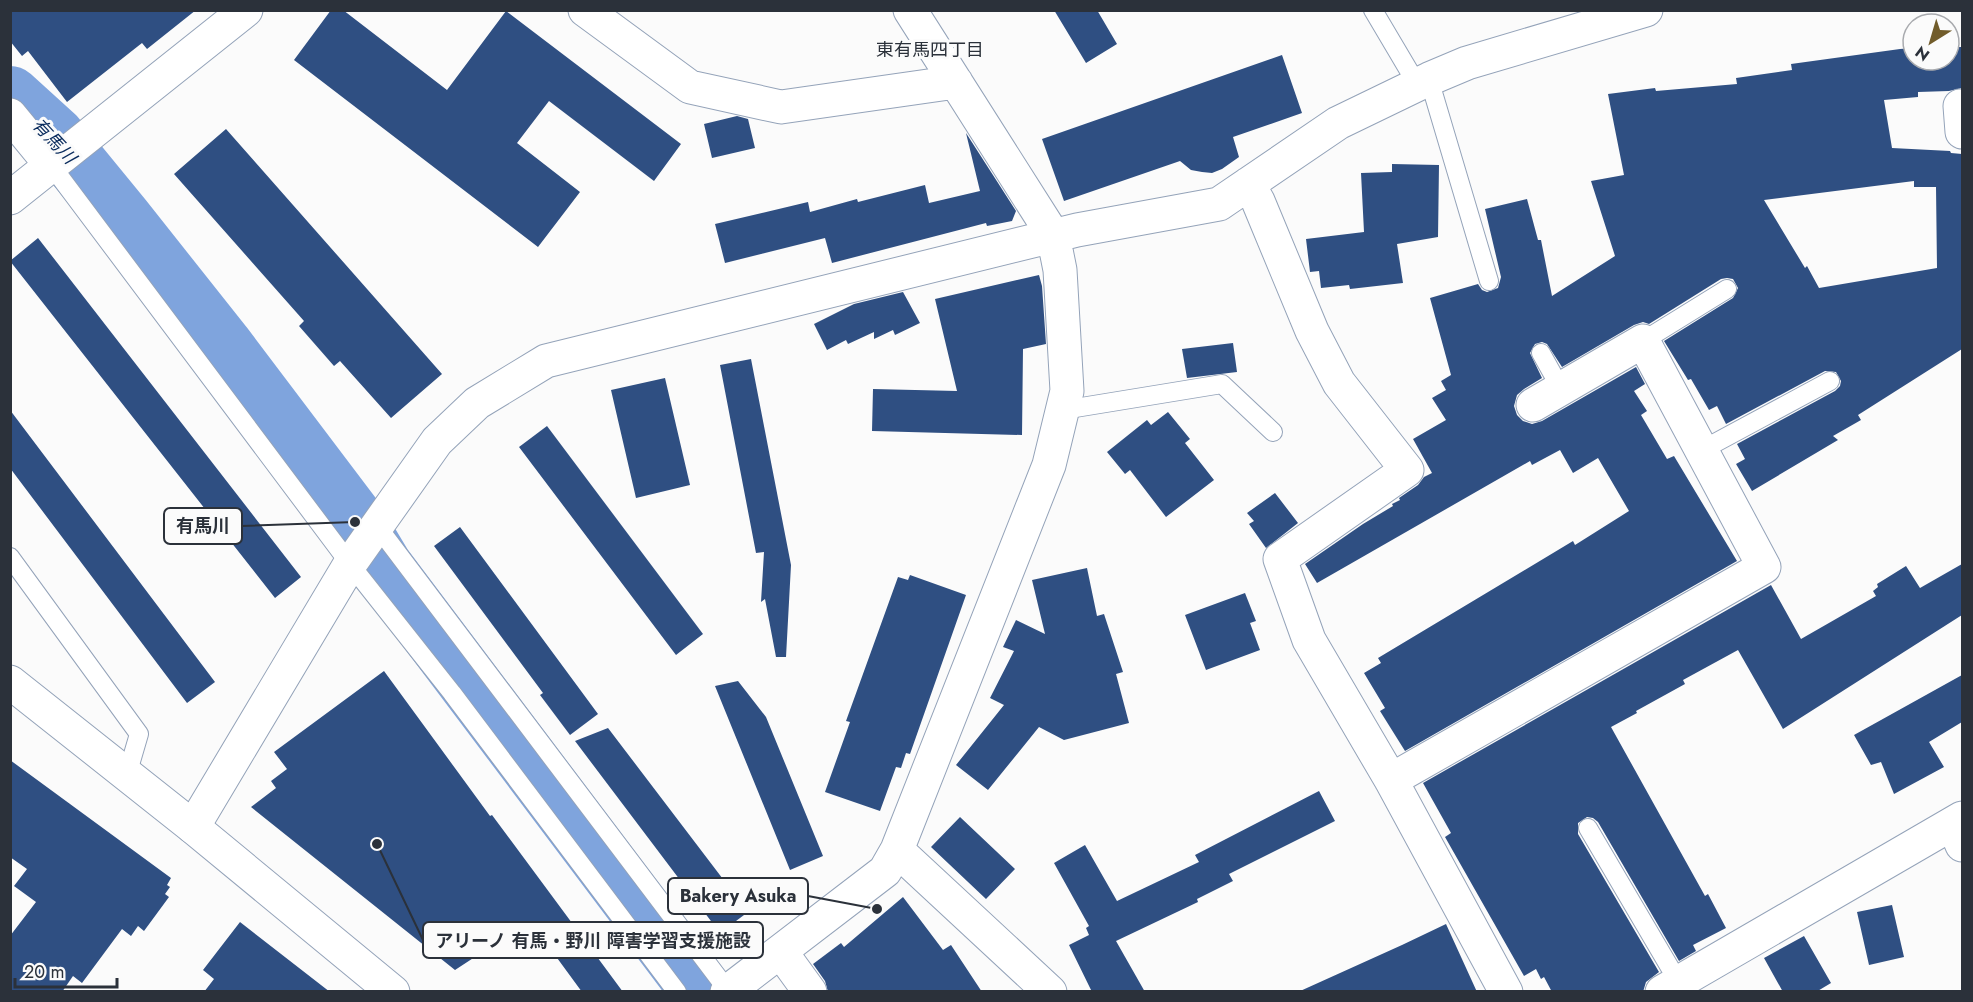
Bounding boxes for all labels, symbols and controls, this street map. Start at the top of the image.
north arrow [1901,12,1961,72]
district label: 東有馬四丁目 [876,37,984,63]
text: N [1910,41,1934,67]
water label: 有馬川 [26,112,83,171]
callout: 有馬川 [164,508,242,544]
text: 有馬川 [176,513,230,539]
callout: Bakery Asuka [668,878,808,914]
text: Bakery Asuka [680,883,796,909]
callout: アリーノ 有馬・野川 障害学習支援施設 [423,922,763,958]
text: アリーノ 有馬・野川 障害学習支援施設 [435,928,751,954]
scale bar [15,951,117,989]
text: 20 m [24,959,64,985]

